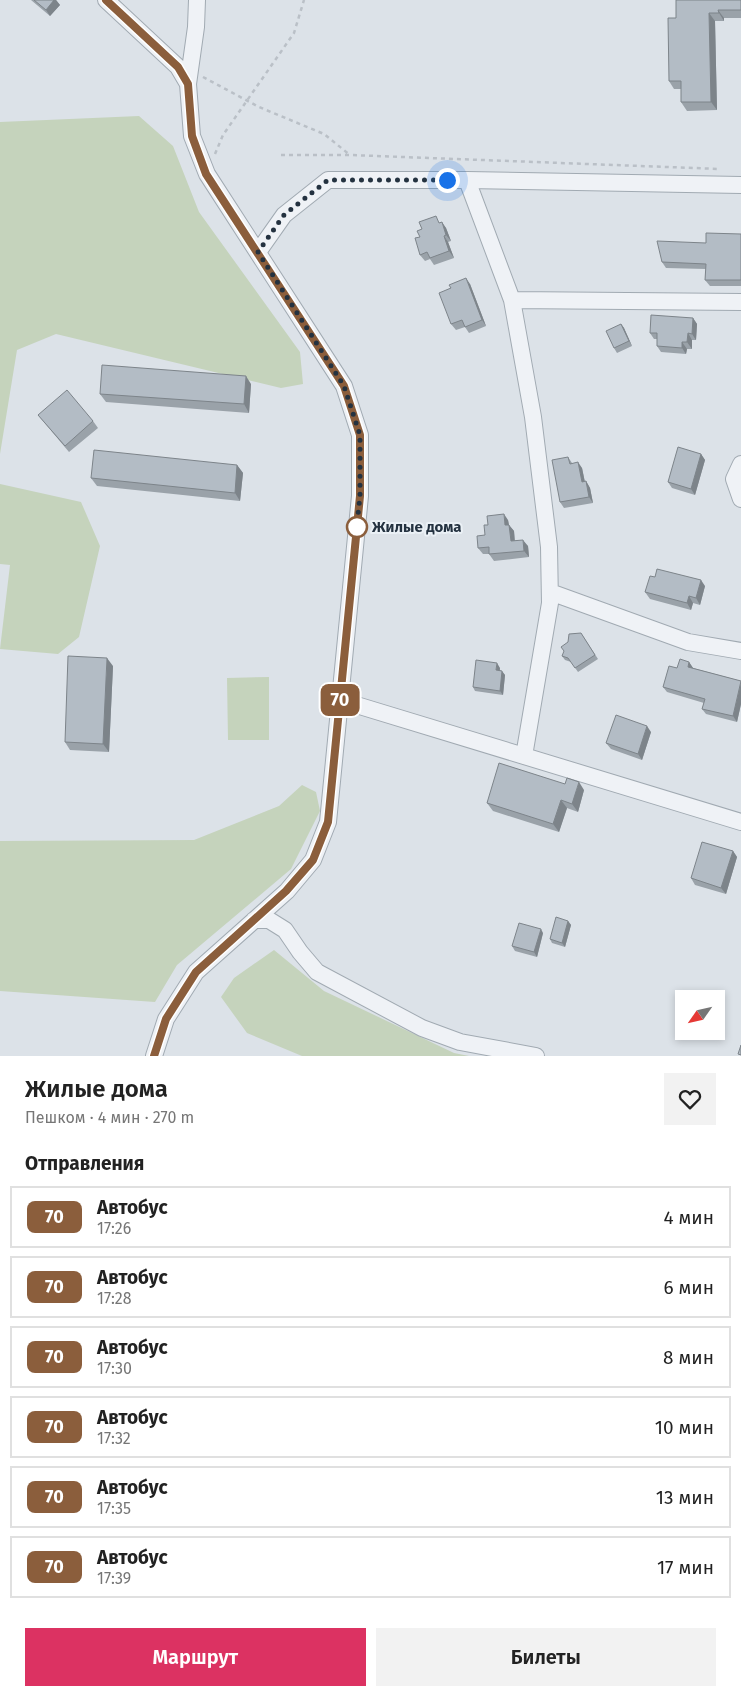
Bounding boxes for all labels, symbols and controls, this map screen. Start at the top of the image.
your location [435,168,460,193]
marker: Жилые дома [346,516,368,538]
place label: Жилые дома [371,518,462,536]
line badge: 70 [318,684,362,716]
text: 70 [331,689,349,711]
north arrow [675,990,725,1040]
map controls [675,990,725,1040]
button: heart [664,1073,716,1125]
text: Жилые дома [25,1075,168,1103]
text: Пешком · 4 мин · 270 m [25,1108,194,1127]
text: Отправления [25,1152,144,1175]
text: Автобус [97,1196,168,1219]
text: 70 [45,1206,64,1228]
text: 4 мин [663,1206,714,1229]
text: 17:26 [97,1219,131,1238]
text: Автобус [97,1266,168,1289]
text: 70 [45,1276,64,1298]
text: 6 мин [663,1276,714,1299]
text: 17:28 [97,1289,132,1308]
text: Автобус [97,1336,168,1359]
text: 70 [45,1346,64,1368]
text: 8 мин [663,1346,714,1369]
text: 17:30 [97,1359,132,1378]
text: Автобус [97,1406,168,1429]
text: 70 [45,1416,64,1438]
text: 10 мин [655,1416,714,1439]
text: 17:32 [97,1429,131,1448]
text: Автобус [97,1476,168,1499]
text: 70 [45,1486,64,1508]
text: 13 мин [656,1486,714,1509]
text: 17:35 [97,1499,131,1518]
text: Автобус [97,1546,168,1569]
text: 70 [45,1556,64,1578]
text: 17 мин [657,1556,714,1579]
text: 17:39 [97,1569,131,1588]
button: Маршрут [25,1628,366,1686]
button: Билеты [376,1628,716,1686]

